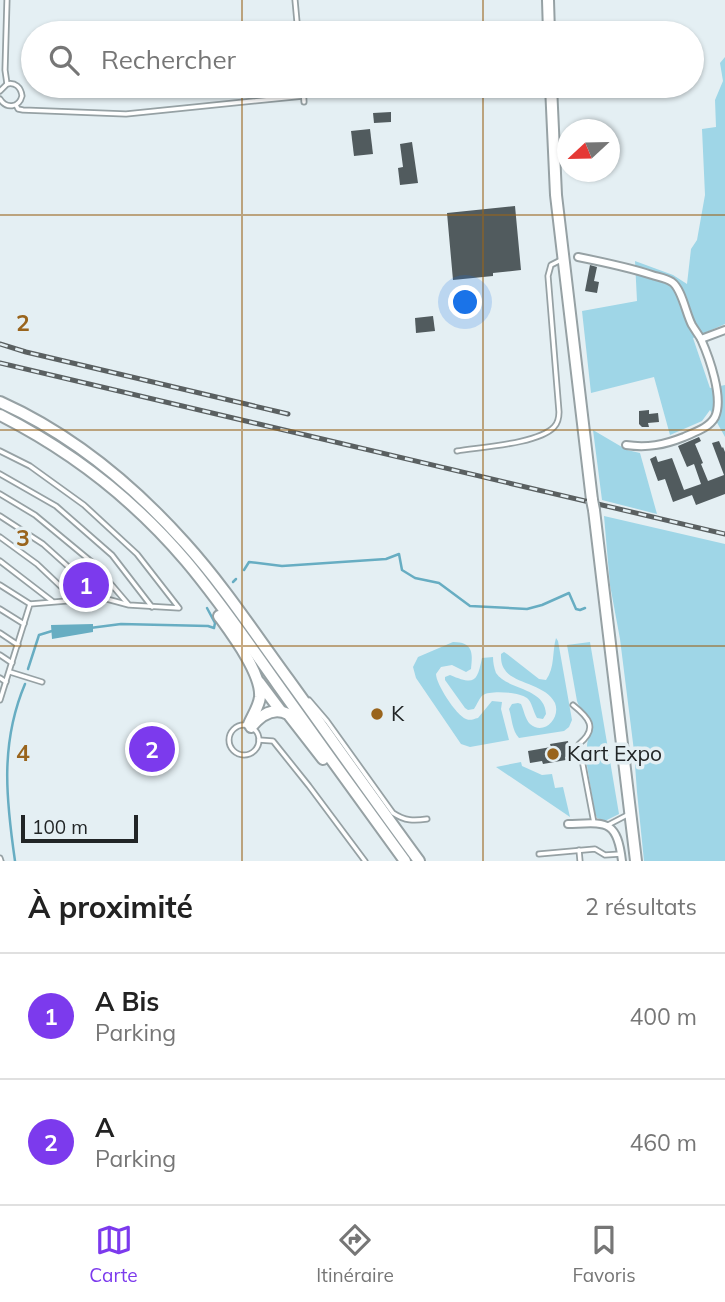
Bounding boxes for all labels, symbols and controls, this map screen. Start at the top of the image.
search box [21,21,704,98]
icon: search [45,41,83,79]
text: Rechercher [101,43,236,76]
north arrow [557,119,620,182]
your location [448,285,482,319]
text: 2 [16,308,30,337]
text: 3 [16,523,30,552]
pin: 1 [63,559,109,611]
place label: K [391,700,405,726]
marker: K [369,706,385,722]
pin: 2 [129,723,175,775]
text: 4 [16,738,30,767]
place label: Kart Expo [567,740,662,766]
marker: Kart Expo [545,746,561,762]
scale bar [21,812,138,844]
text: 100 m [32,815,88,839]
text: À proximité [28,888,193,926]
text: 2 résultats [585,892,697,921]
text: A Bis [95,985,159,1018]
text: 1 [44,1002,58,1031]
text: 400 m [629,1002,697,1031]
text: Parking [95,1018,176,1047]
text: A [95,1111,115,1144]
text: 2 [44,1128,58,1157]
text: 460 m [629,1128,697,1157]
text: Parking [95,1144,176,1173]
tab: Carte [89,1221,138,1287]
tab: Itinéraire [316,1221,394,1287]
tab: Favoris [572,1221,636,1287]

